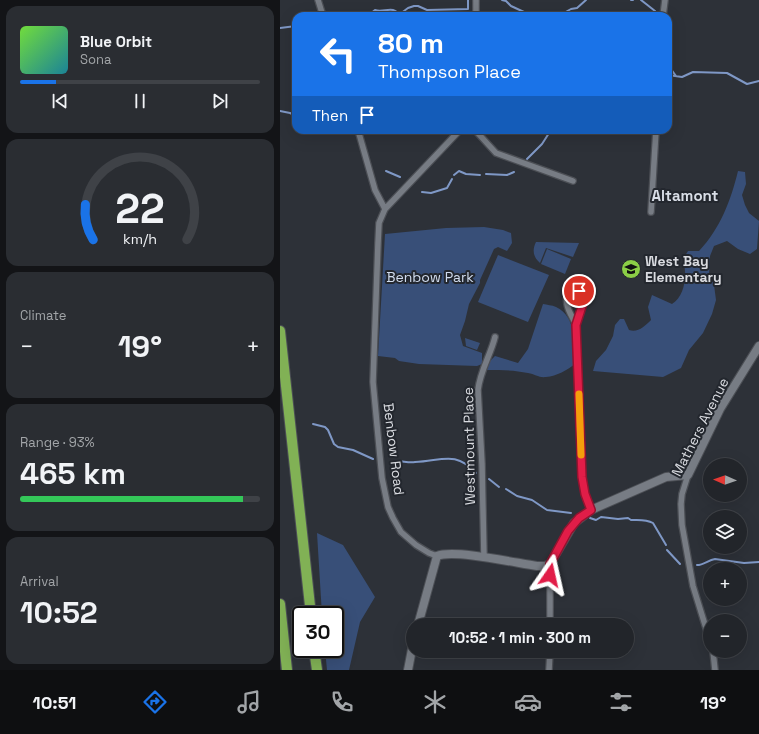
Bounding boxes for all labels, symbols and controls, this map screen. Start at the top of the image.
text: 80 m [378,25,444,61]
icon: left [312,28,364,80]
text: Blue Orbit [80,32,152,51]
text: Sona [80,51,111,68]
text: Thompson Place [378,60,521,83]
icon: previous [49,90,71,112]
icon: pause [129,90,151,112]
icon: next [209,90,231,112]
icon: arrive [356,104,378,126]
text: Then [312,106,348,125]
text: 22 [115,182,165,235]
district label: Altamont [652,186,719,205]
text: km/h [123,230,157,248]
place label: West Bay Elementary [645,252,722,286]
school or university icon: West Bay Elementary [620,258,642,280]
park label: Benbow Park [386,268,474,286]
pin [562,274,596,308]
icon: arrive [568,280,590,302]
text: Climate [20,307,66,324]
text: 19° [118,327,162,366]
text: − [20,332,34,360]
text: + [246,332,260,360]
street label: Mathers Avenue [667,375,733,479]
street label: Westmount Place [459,387,479,505]
street label: Benbow Road [379,402,409,496]
text: Range · 93% [20,434,95,451]
text: 465 km [20,454,126,493]
north arrow [703,458,747,502]
map controls [703,458,747,658]
button: layers [703,510,747,554]
position arrow [529,554,571,596]
button: + [703,562,747,606]
text: Arrival [20,573,59,590]
text: 10:52 [20,593,98,632]
speed limit sign: 30 [292,606,344,658]
button: − [703,614,747,658]
text: 10:52 · 1 min · 300 m [449,628,591,647]
icon: directions [141,688,169,716]
icon: music [235,688,263,716]
icon: phone [328,688,356,716]
icon: climate [421,688,449,716]
icon: car [514,688,542,716]
icon: filters [607,688,635,716]
text: 10:51 [33,691,76,714]
text: 19° [700,691,726,714]

